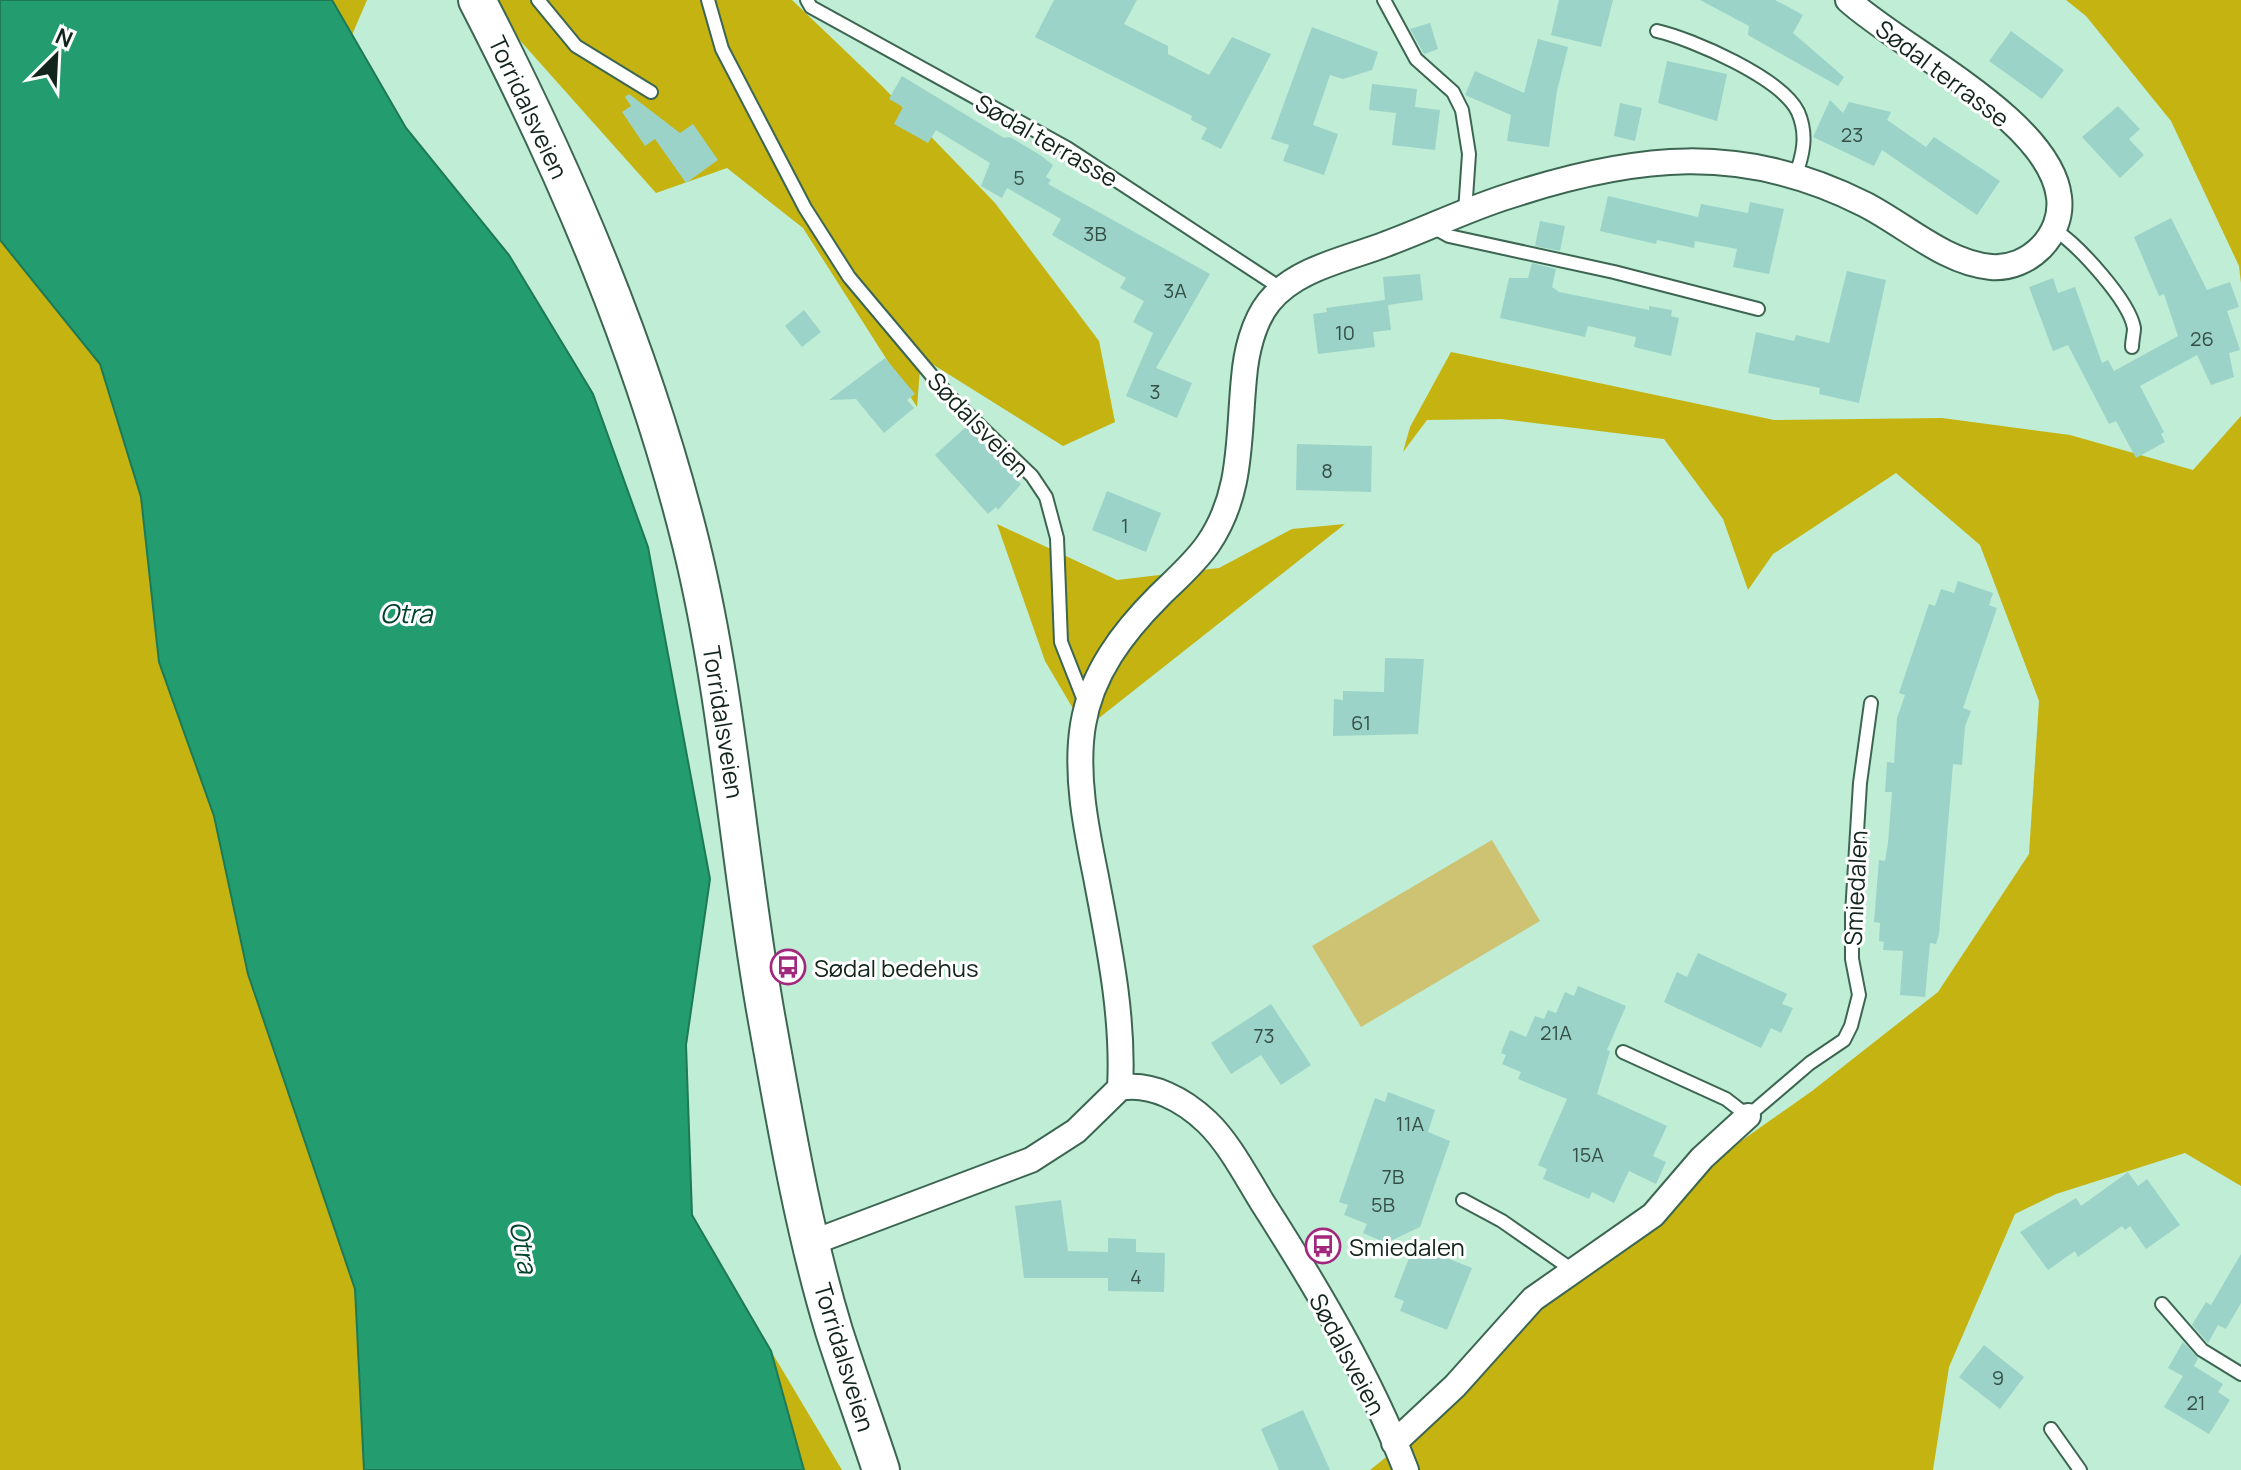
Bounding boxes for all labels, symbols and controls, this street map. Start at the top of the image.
street label: Sødal terrasse [1869,12,2017,134]
north arrow [16,16,96,96]
text: N [51,21,77,55]
street label: Torridalsveien [481,30,577,184]
street label: Sødal terrasse [970,86,1124,194]
house number: 23 [1841,121,1863,148]
house number: 5 [1013,164,1025,191]
house number: 3B [1083,220,1107,247]
house number: 3A [1163,277,1187,304]
house number: 10 [1335,319,1355,346]
house number: 26 [2190,325,2214,352]
street label: Sødalsveien [921,365,1037,483]
house number: 3 [1149,378,1161,405]
house number: 8 [1321,457,1333,484]
house number: 1 [1121,512,1129,539]
water label: Otra [380,595,434,631]
street label: Torridalsveien [696,643,752,801]
house number: 61 [1351,709,1371,736]
street label: Smiedalen [1835,829,1875,947]
bus stop icon: Sødal bedehus [769,948,807,986]
place label: Sødal bedehus [814,951,979,984]
house number: 21A [1540,1019,1572,1046]
house number: 73 [1253,1022,1275,1049]
house number: 11A [1396,1110,1424,1137]
house number: 15A [1572,1141,1604,1168]
house number: 7B [1382,1163,1404,1190]
house number: 5B [1371,1191,1395,1218]
water label: Otra [501,1218,547,1278]
bus stop icon: Smiedalen [1304,1227,1342,1265]
place label: Smiedalen [1349,1230,1465,1263]
house number: 4 [1130,1263,1142,1290]
street label: Torridalsveien [807,1279,883,1435]
street label: Sødalsveien [1302,1287,1394,1421]
house number: 9 [1992,1364,2004,1391]
house number: 21 [2186,1389,2206,1416]

